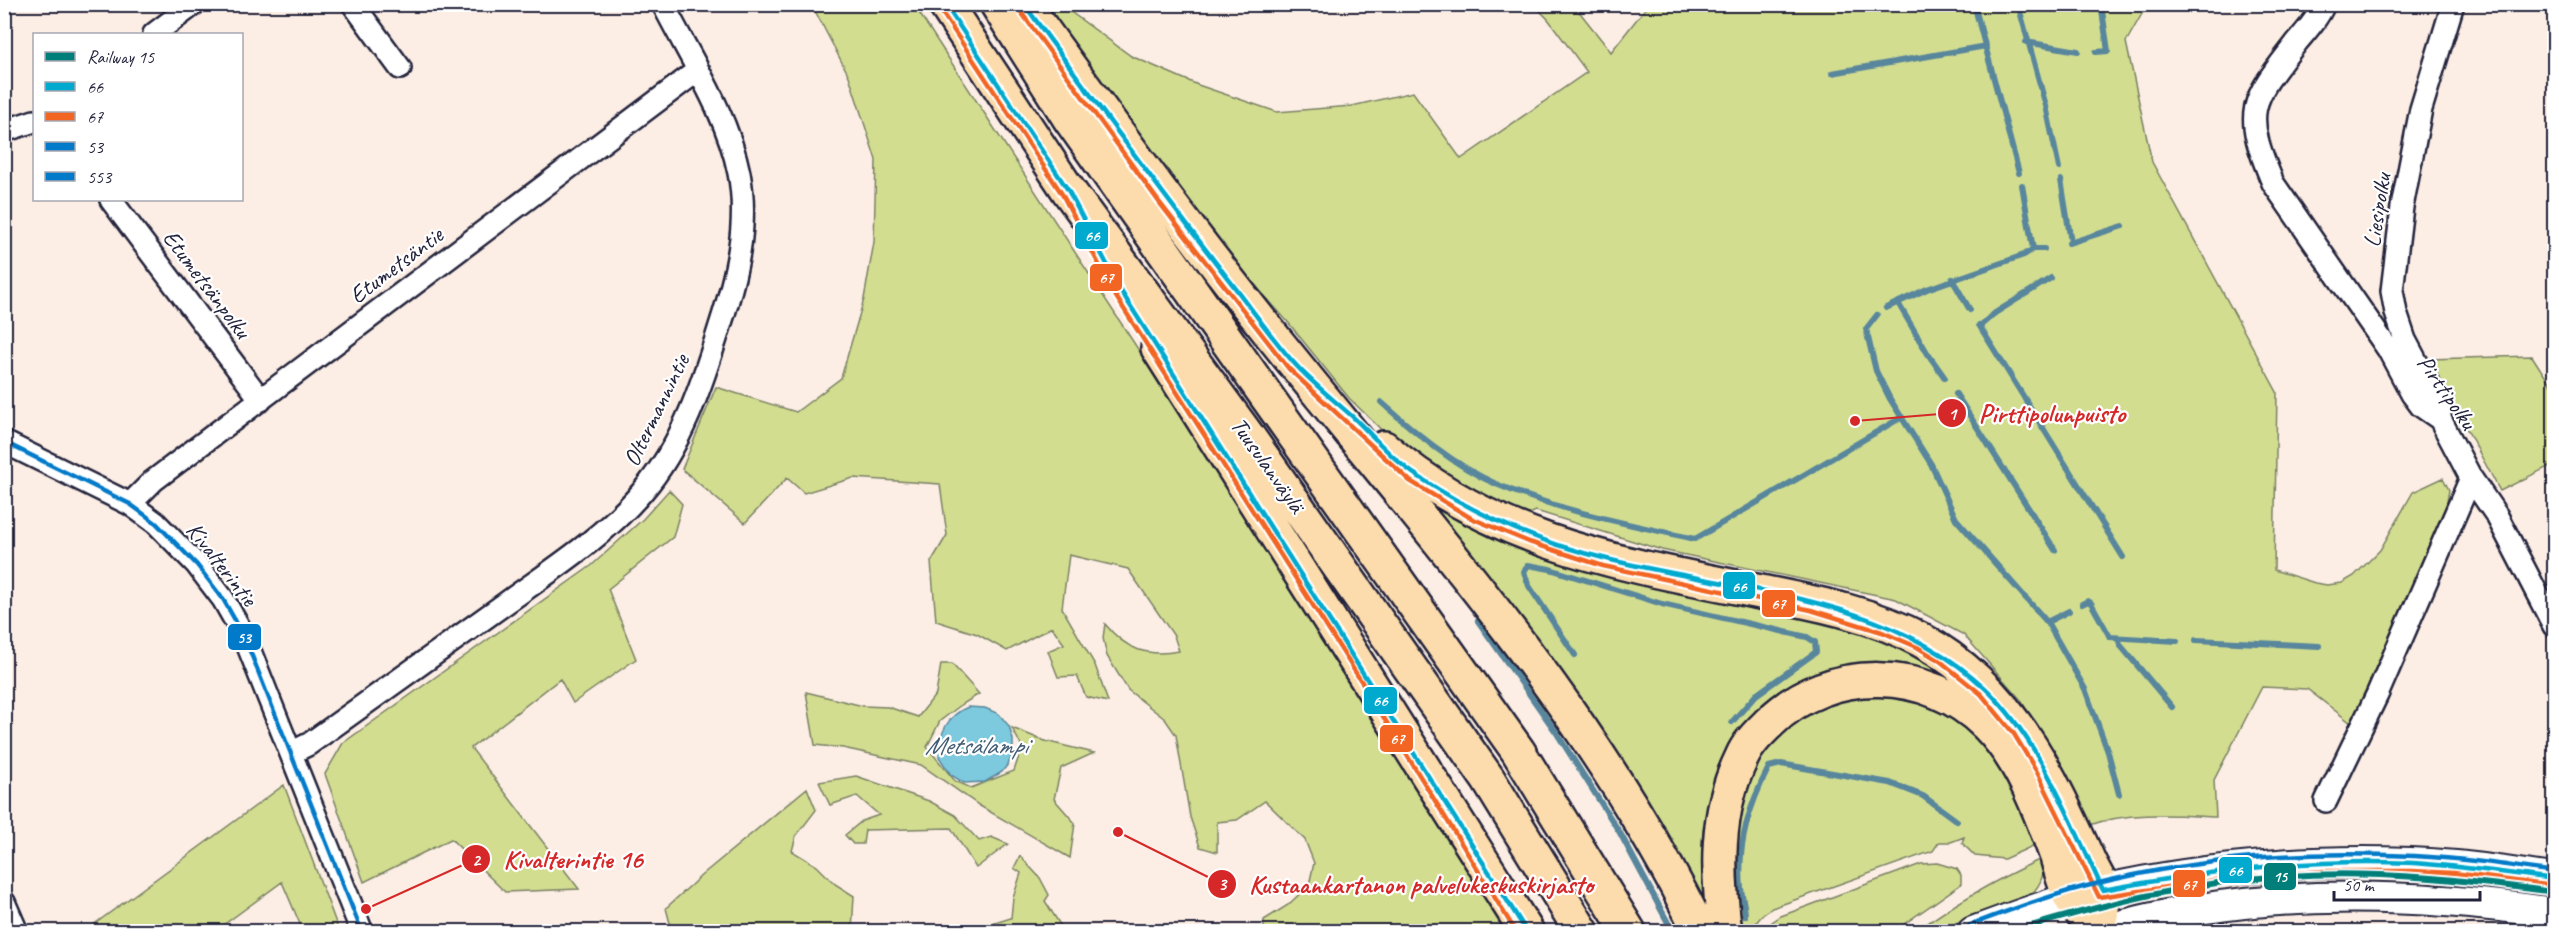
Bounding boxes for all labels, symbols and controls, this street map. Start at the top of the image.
legend [33,33,243,201]
text: Railway 15 [87,46,155,68]
text: 66 [87,76,104,98]
text: 67 [87,106,104,128]
text: 53 [87,136,105,158]
text: 553 [87,166,113,188]
street label: Liesipolku [2356,169,2398,249]
street label: Etumetsäntie [343,219,451,310]
line badge: 66 [1074,221,1109,250]
street label: Etumetsänpolku [156,224,259,346]
text: 66 [1084,226,1101,246]
line badge: 67 [1089,263,1123,292]
text: 67 [1099,268,1115,288]
street label: Oltermannintie [616,347,697,471]
street label: Pirttipolku [2411,349,2485,437]
callout: Pirttipolunpuisto [1937,391,2137,435]
text: Pirttipolunpuisto [1979,397,2127,430]
text: 1 [1948,403,1958,425]
street label: Tuusulanväylä [1224,411,1313,520]
street label: Kivalterintie [180,516,266,614]
line badge: 66 [1722,571,1756,600]
text: 66 [1731,577,1748,597]
line badge: 67 [1761,589,1796,618]
text: 67 [1771,594,1787,614]
line badge: 53 [227,623,262,651]
text: 53 [237,628,253,648]
line badge: 66 [1363,686,1398,715]
text: 66 [1372,691,1389,711]
line badge: 67 [1379,724,1414,753]
water label: Metsälampi [925,729,1033,762]
text: 67 [1390,729,1406,749]
callout: Kivalterintie 16 [461,837,655,881]
text: Kivalterintie 16 [503,843,644,876]
text: 2 [472,849,482,871]
line badge: 66 [2218,856,2253,884]
text: 66 [2227,861,2244,881]
callout: Kustaankartanon palvelukeskuskirjasto [1207,862,1604,906]
line badge: 15 [2263,862,2297,891]
scale bar [2334,864,2480,902]
text: 15 [2273,867,2289,887]
text: Kustaankartanon palvelukeskuskirjasto [1249,868,1596,901]
line badge: 67 [2172,869,2206,898]
text: 3 [1218,873,1228,895]
text: 50 m [2343,874,2376,896]
text: 67 [2182,875,2198,895]

